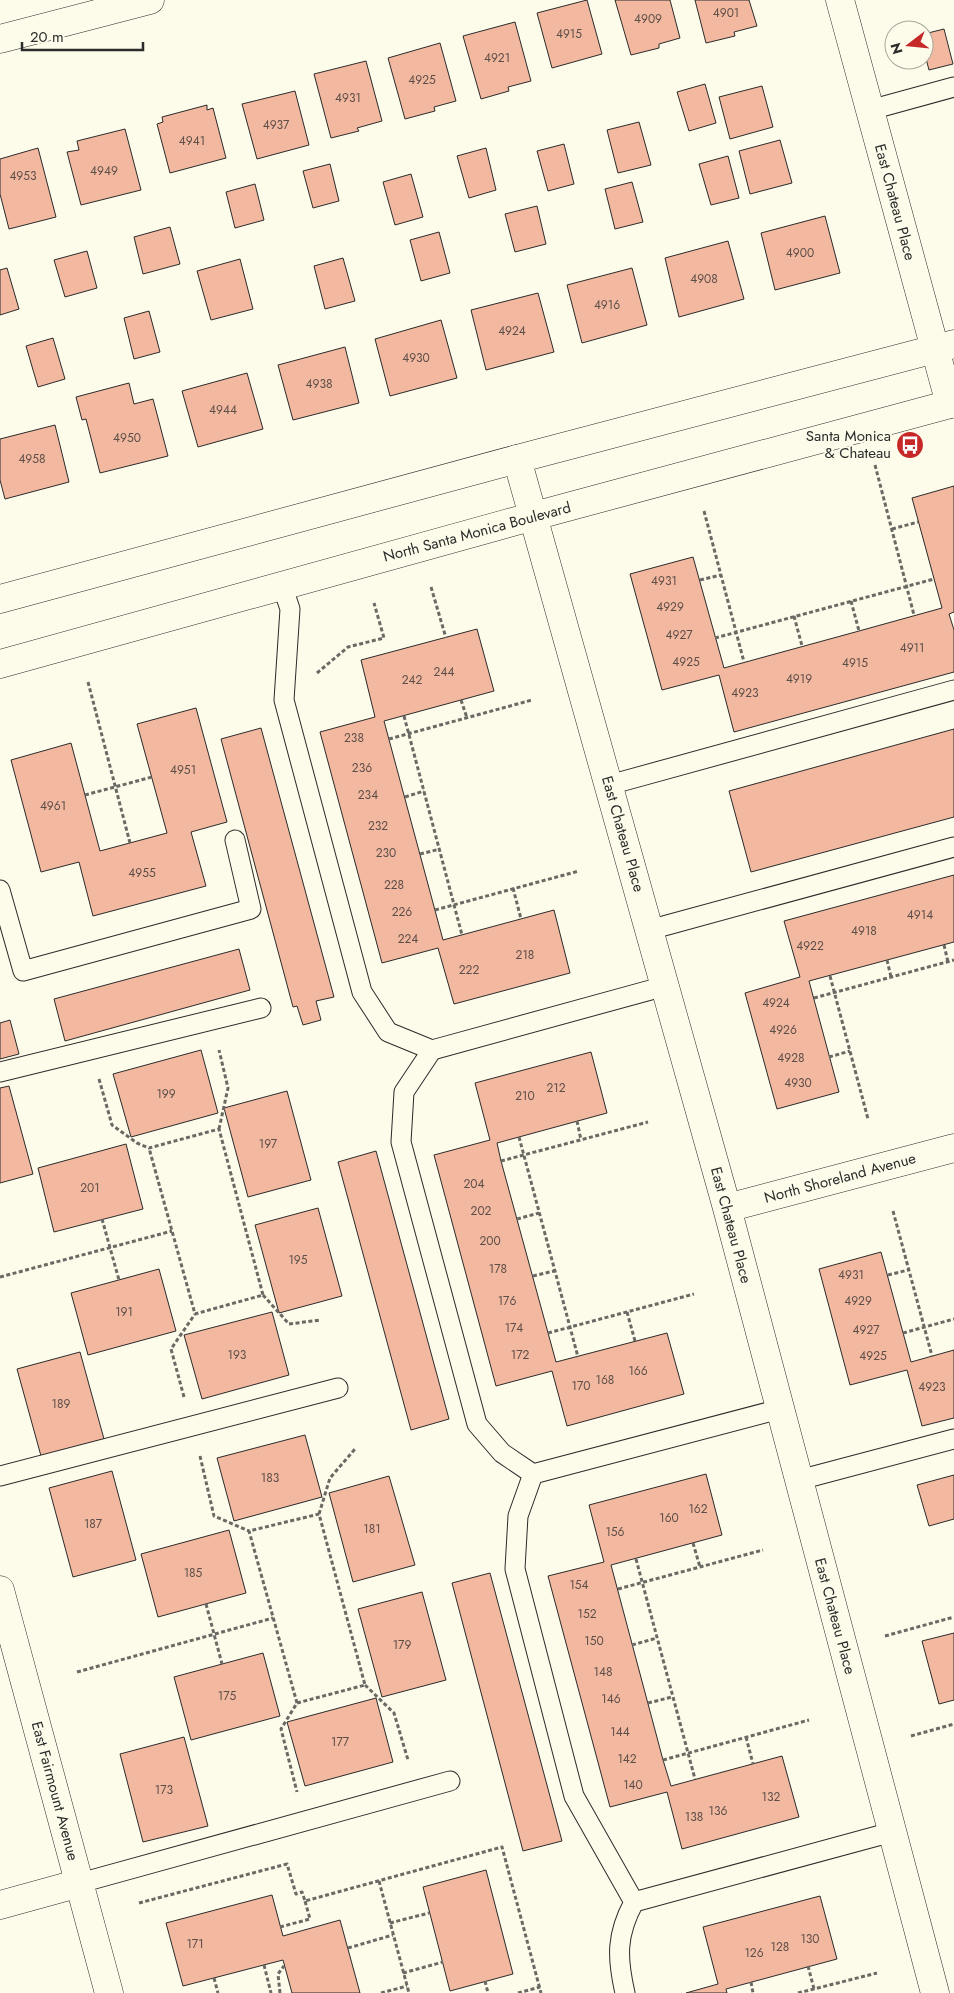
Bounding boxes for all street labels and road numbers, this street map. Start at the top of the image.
street label: East Chateau Place [869,141,921,263]
street label: North Santa Monica Boulevard [381,496,573,568]
street label: East Chateau Place [596,773,650,895]
street label: North Shoreland Avenue [762,1147,919,1209]
street label: East Chateau Place [705,1164,757,1286]
street label: East Chateau Place [809,1555,861,1677]
street label: East Fairmount Avenue [26,1719,84,1863]

